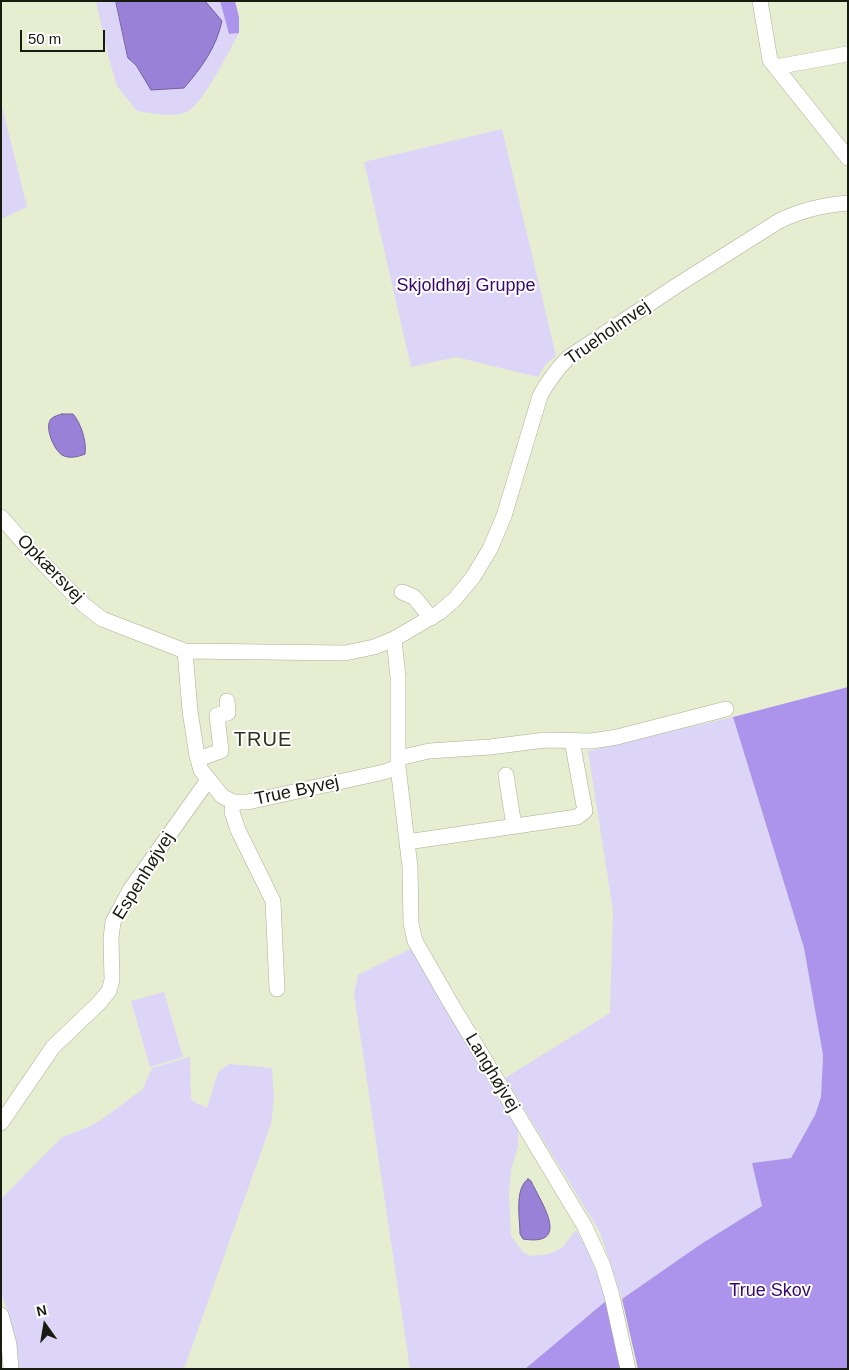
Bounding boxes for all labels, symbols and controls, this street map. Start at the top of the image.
scale bar [22,20,108,52]
text: 50 m [28,30,61,47]
park label: Skjoldhøj Gruppe [396,275,536,297]
street label: Trueholmvej [562,296,654,370]
street label: Opkærsvej [12,530,88,608]
district label: TRUE [233,728,293,752]
street label: True Byvej [253,772,341,810]
street label: Espenhøjvej [109,828,179,924]
street label: Langhøjvej [460,1030,524,1116]
park label: True Skov [729,1280,811,1302]
north arrow [20,1300,70,1350]
text: N [35,1301,48,1319]

